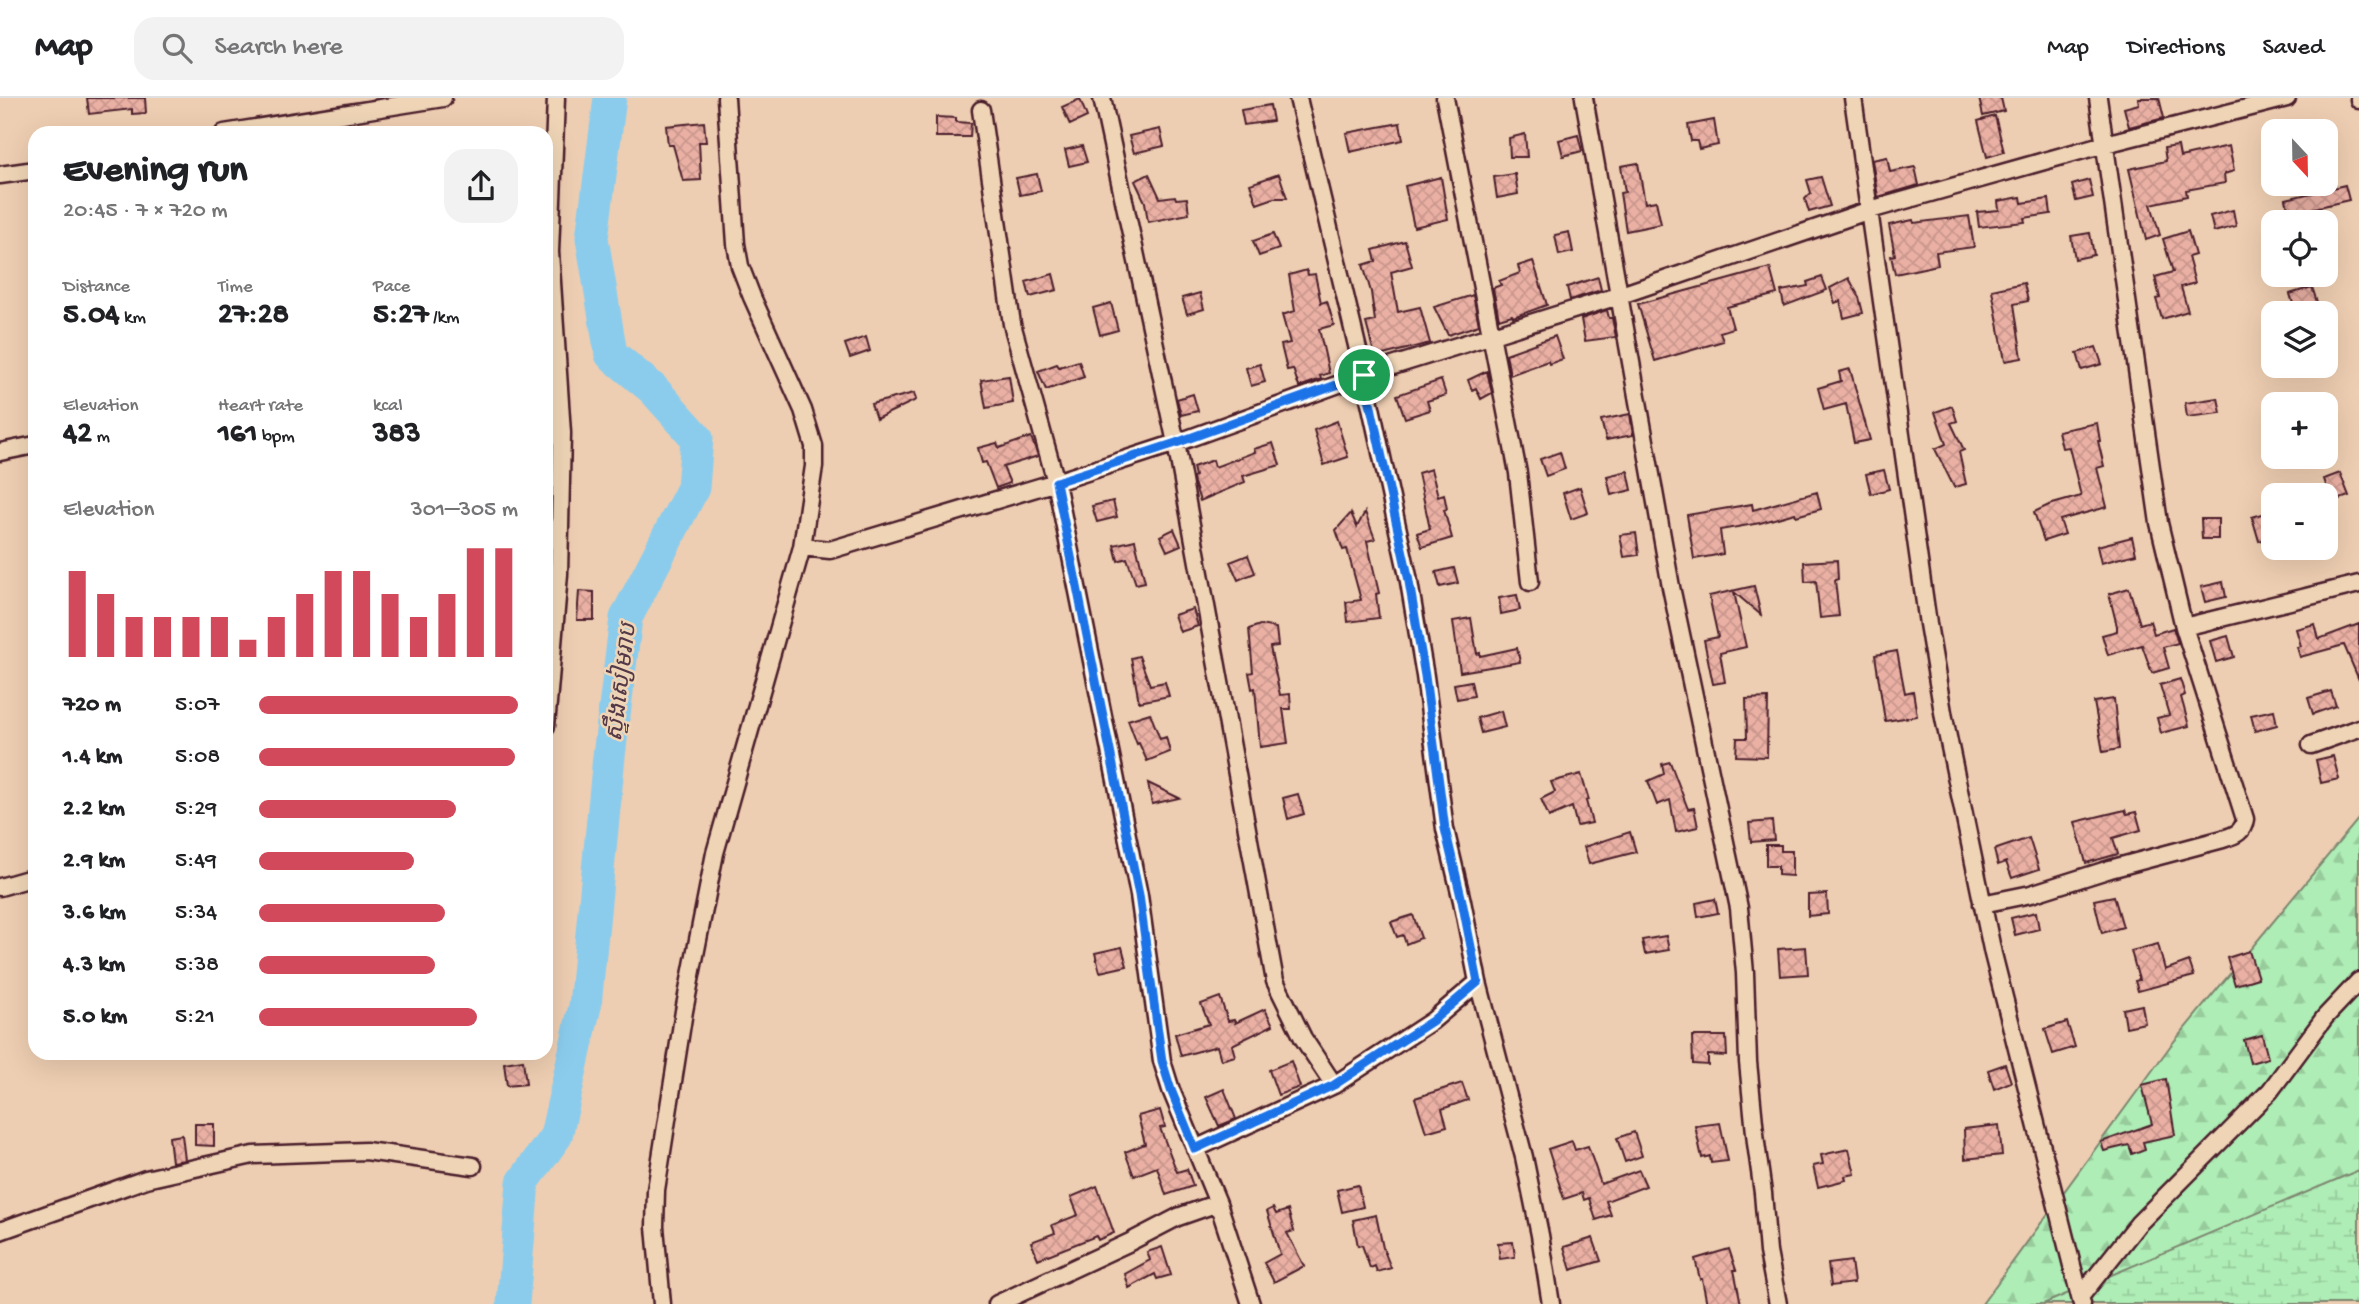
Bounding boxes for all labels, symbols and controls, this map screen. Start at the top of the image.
search box [134,17,624,80]
text: Map [35,29,92,67]
icon: search [158,29,196,67]
text: Search here [214,33,343,64]
text: Map [2047,34,2089,63]
text: Directions [2127,34,2225,63]
text: Saved [2263,34,2324,63]
north arrow [2261,119,2338,196]
map controls [2261,119,2338,560]
button: share [444,149,518,223]
text: Evening run [63,150,247,194]
text: 20:45 · 7 × 720 m [63,198,228,225]
button: locate [2261,210,2338,287]
text: Distance [63,276,130,299]
text: Time [218,276,253,299]
text: Pace [373,276,410,299]
text: 5.04 [63,299,119,334]
text: 27:28 [218,299,289,334]
text: 5:27 [373,299,429,334]
button: layers [2261,301,2338,378]
text: km [119,307,146,330]
text: /km [429,307,460,330]
pin [1334,345,1394,405]
icon: arrive [1345,356,1383,394]
button: + [2261,392,2338,469]
text: Elevation [63,395,139,418]
text: Heart rate [218,395,303,418]
text: kcal [373,395,403,418]
text: 42 [63,418,92,453]
text: 161 [218,418,257,453]
text: 383 [373,418,421,453]
text: m [92,426,110,449]
text: bpm [257,426,295,449]
button: − [2261,483,2338,560]
text: Elevation [63,497,154,524]
text: 301–305 m [411,497,518,524]
water label: ស្ទឹងសៀមរាប [597,619,645,743]
text: 720 m [63,692,121,719]
text: 5:07 [175,692,219,719]
text: 1.4 km [63,744,122,771]
text: 5:08 [175,744,220,771]
text: 2.2 km [63,796,125,823]
text: 5:29 [175,796,217,823]
text: 2.9 km [63,848,125,875]
text: 5:49 [175,848,217,875]
text: 3.6 km [63,900,126,927]
text: 5:34 [175,900,217,927]
text: 4.3 km [63,952,125,979]
text: 5:38 [175,952,219,979]
text: 5.0 km [63,1004,127,1031]
text: 5:21 [175,1004,215,1031]

